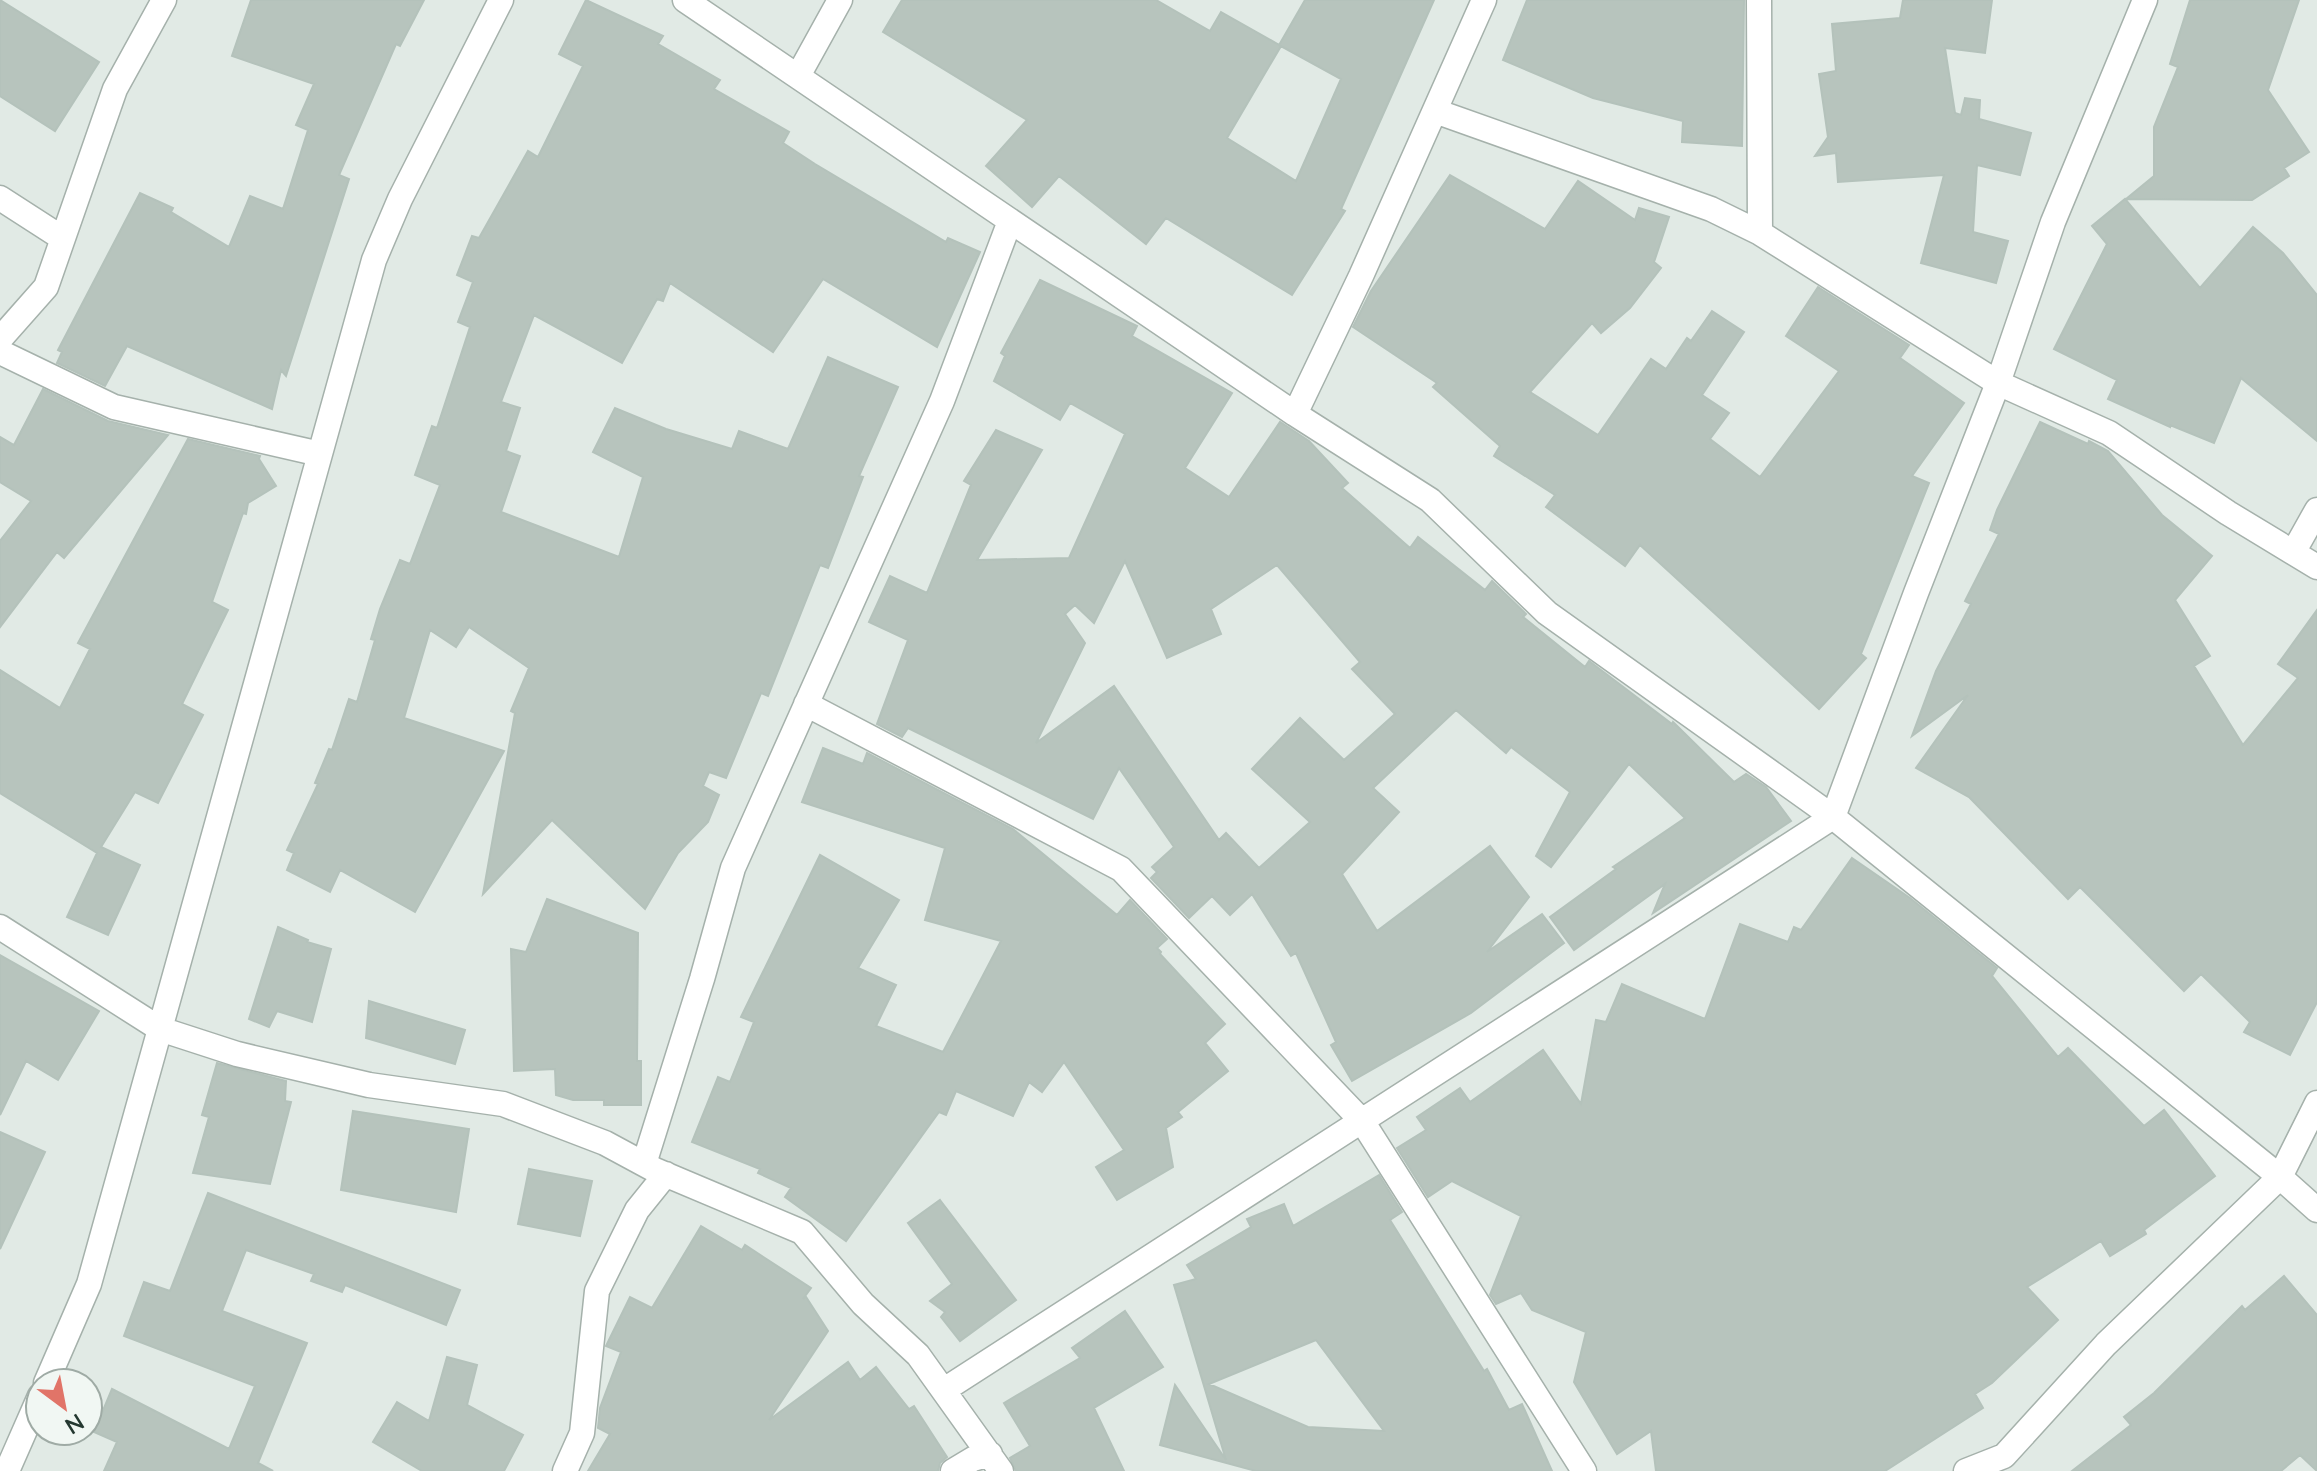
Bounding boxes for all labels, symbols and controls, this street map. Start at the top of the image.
north arrow [24,1367,104,1447]
text: N [61,1408,89,1440]

